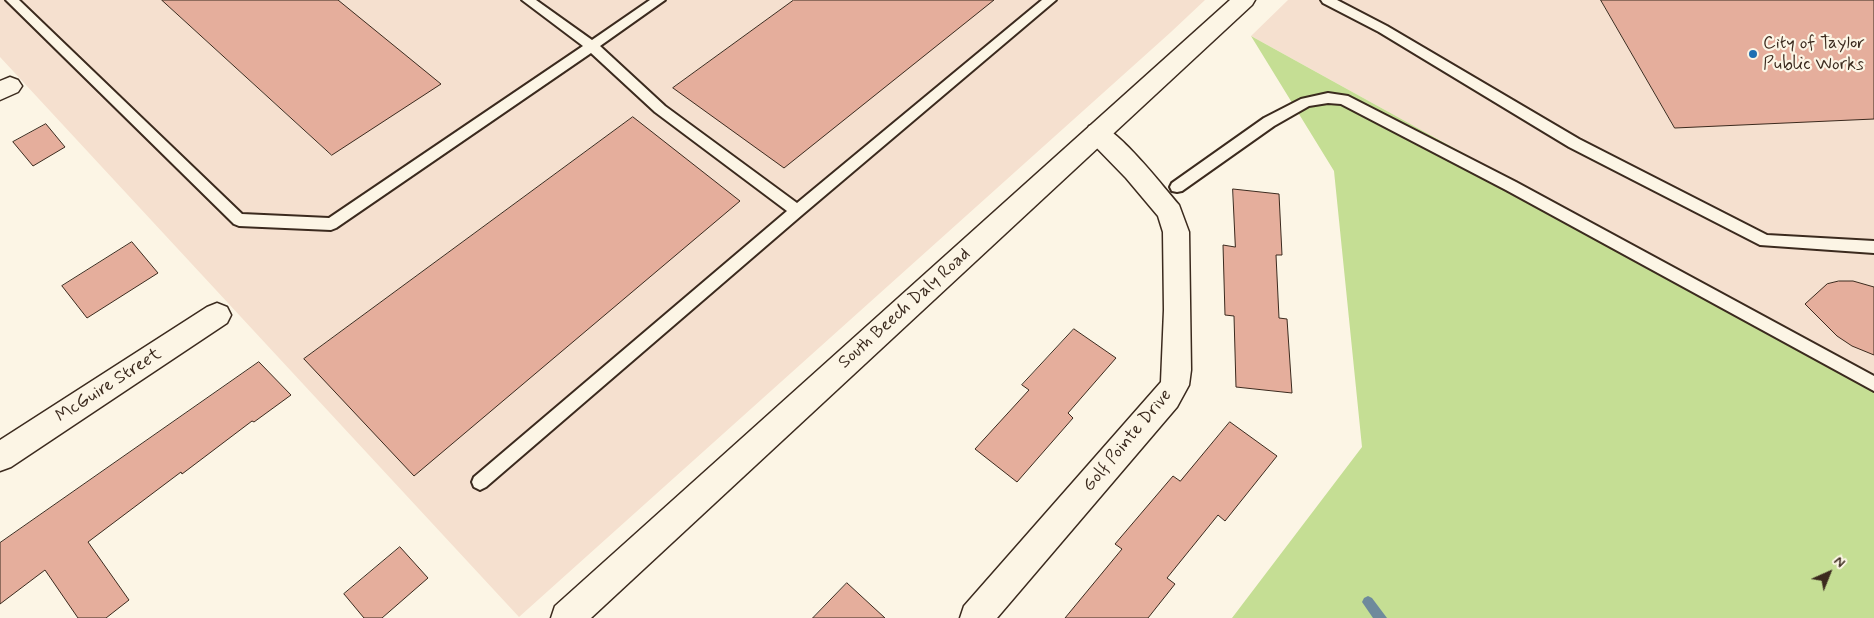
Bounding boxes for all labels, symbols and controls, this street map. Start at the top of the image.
place label: City of Taylor Public Works [1763,33,1865,76]
marker: City of Taylor Public Works [1747,48,1759,60]
street label: South Beech Daly Road [835,244,975,374]
street label: McGuire Street [52,344,166,428]
street label: Golf Pointe Drive [1079,385,1177,497]
north arrow [1804,548,1854,598]
text: N [1830,552,1849,572]

